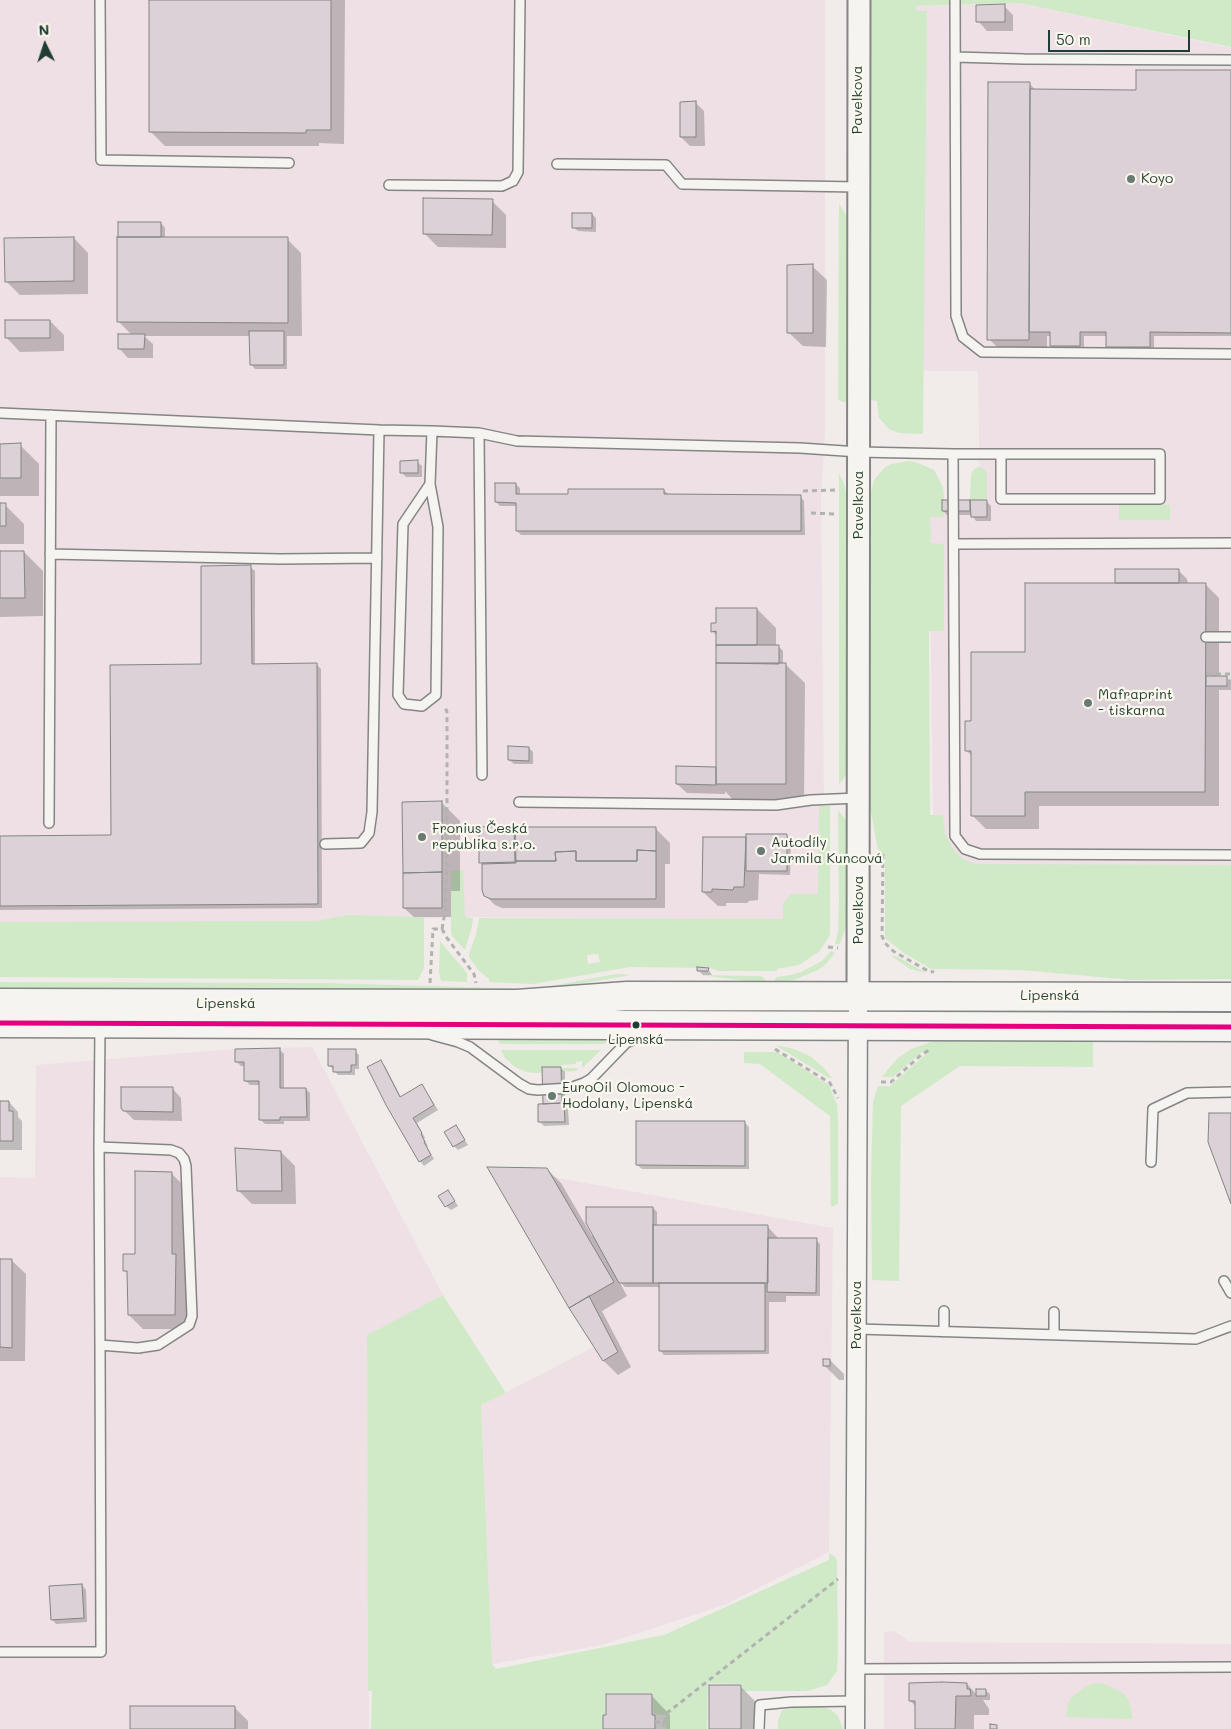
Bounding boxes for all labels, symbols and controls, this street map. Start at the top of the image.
north arrow [20,20,70,70]
text: N [38,20,50,39]
scale bar [1051,20,1194,52]
text: 50 m [1056,29,1091,49]
street label: Pavelkova [850,66,866,134]
place label: Koyo [1141,171,1173,187]
marker: Koyo [1125,173,1137,185]
street label: Pavelkova [851,471,867,539]
place label: Mafraprint - tiskarna [1098,687,1173,720]
marker: Mafraprint - tiskarna [1082,697,1094,709]
place label: Fronius Česká republika s.r.o. [432,821,536,854]
marker: Fronius Česká republika s.r.o. [416,831,428,843]
place label: Autodíly Jarmila Kuncová [771,835,883,868]
marker: Autodíly Jarmila Kuncová [755,845,767,857]
street label: Pavelkova [851,876,867,944]
street label: Lipenská [1020,988,1080,1004]
street label: Lipenská [196,996,256,1012]
marker: Lipenská [631,1020,641,1030]
place label: Lipenská [608,1032,664,1048]
place label: EuroOil Olomouc - Hodolany, Lipenská [562,1080,693,1112]
marker: EuroOil Olomouc - Hodolany, Lipenská [546,1090,558,1102]
street label: Pavelkova [849,1281,865,1349]

